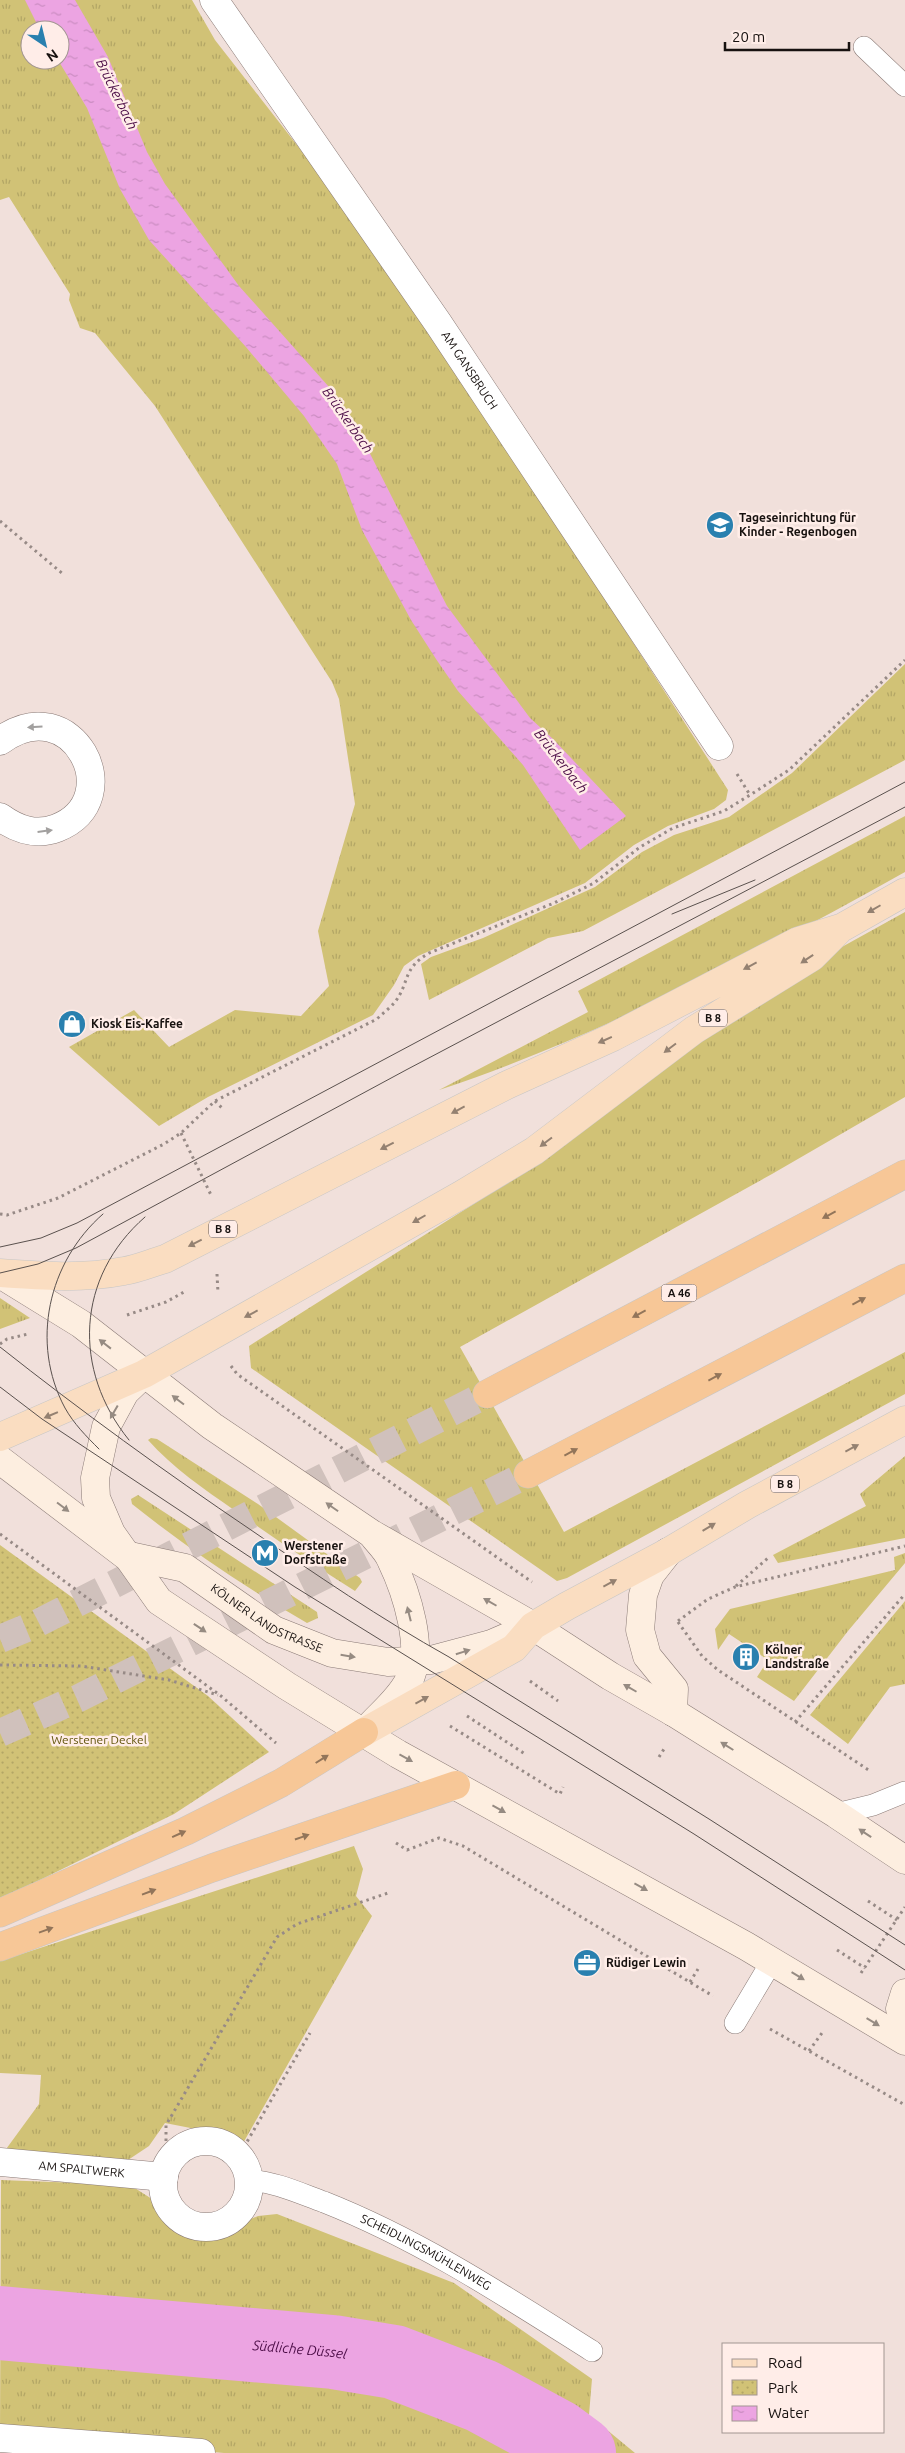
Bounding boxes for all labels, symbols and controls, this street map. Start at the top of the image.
north arrow [20,20,70,70]
scale bar [725,20,849,52]
text: 20 m [732,28,765,45]
text: N [44,46,61,65]
water label: Brückerbach [93,56,141,132]
street label: AM GANSBRUCH [439,329,500,412]
water label: Brückerbach [319,384,377,456]
school or university icon: Tageseinrichtung für Kinder - Regenbogen [705,510,735,540]
place label: Tageseinrichtung für Kinder - Regenbogen [739,511,857,538]
one-way arrow [27,723,43,731]
water label: Brückerbach [531,726,591,796]
one-way arrow [37,827,53,835]
one-way arrow [867,905,881,914]
one-way arrow [800,954,814,964]
one-way arrow [743,962,757,970]
shop icon: Kiosk Eis-Kaffee [57,1009,87,1039]
road number: B 8 [699,1010,727,1026]
place label: Kiosk Eis-Kaffee [91,1017,183,1030]
one-way arrow [598,1037,612,1045]
one-way arrow [664,1042,677,1053]
one-way arrow [451,1106,466,1114]
one-way arrow [539,1137,553,1147]
one-way arrow [380,1142,395,1150]
one-way arrow [822,1211,836,1219]
one-way arrow [412,1215,425,1224]
road number: B 8 [209,1220,237,1238]
one-way arrow [188,1239,203,1247]
road number: A 46 [662,1285,696,1302]
one-way arrow [852,1297,866,1305]
one-way arrow [244,1310,258,1318]
one-way arrow [631,1310,646,1318]
one-way arrow [98,1339,112,1349]
one-way arrow [708,1372,722,1381]
one-way arrow [171,1395,185,1405]
one-way arrow [110,1405,118,1420]
one-way arrow [44,1411,58,1419]
one-way arrow [845,1444,858,1453]
one-way arrow [564,1448,578,1456]
road number: B 8 [771,1476,799,1492]
one-way arrow [56,1502,69,1513]
one-way arrow [325,1502,339,1512]
one-way arrow [703,1522,716,1531]
metro station icon: Werstener Dorfstraße [250,1538,280,1568]
place label: Werstener Dorfstraße [284,1539,347,1566]
one-way arrow [603,1579,617,1587]
street label: KÖLNER LANDSTRASSE [209,1581,325,1655]
one-way arrow [484,1597,497,1606]
one-way arrow [405,1606,413,1621]
one-way arrow [193,1623,207,1633]
building icon: Kölner Landstraße [731,1642,761,1672]
place label: Kölner Landstraße [765,1643,829,1670]
one-way arrow [456,1648,471,1656]
one-way arrow [341,1652,357,1660]
one-way arrow [624,1683,637,1692]
one-way arrow [416,1696,429,1705]
park label: Werstener Deckel [51,1733,147,1746]
one-way arrow [721,1741,734,1751]
one-way arrow [316,1754,329,1763]
one-way arrow [398,1754,413,1762]
one-way arrow [491,1805,506,1813]
one-way arrow [858,1828,871,1838]
one-way arrow [172,1830,186,1838]
one-way arrow [295,1833,310,1841]
one-way arrow [634,1883,648,1892]
one-way arrow [142,1888,157,1896]
one-way arrow [39,1926,54,1934]
office icon: Rüdiger Lewin [572,1948,602,1978]
place label: Rüdiger Lewin [606,1956,686,1969]
one-way arrow [791,1971,804,1981]
one-way arrow [867,2017,880,2026]
street label: AM SPALTWERK [38,2159,126,2179]
street label: SCHEIDLINGSMÜHLENWEG [359,2211,494,2292]
water label: Südliche Düssel [251,2337,348,2362]
legend [722,2343,885,2433]
text: Road [768,2354,803,2371]
text: Park [768,2379,798,2396]
text: Water [768,2404,809,2421]

